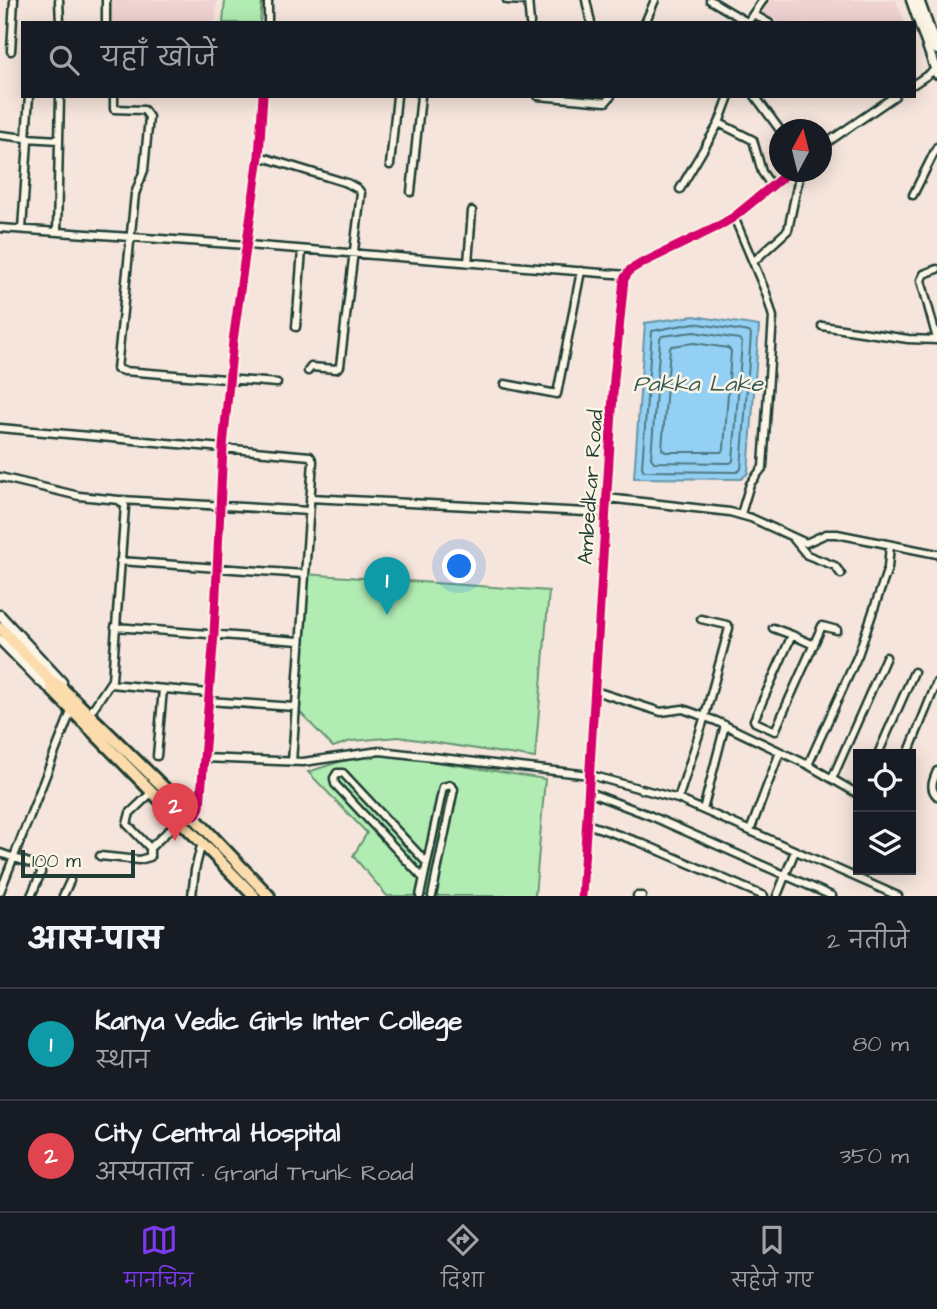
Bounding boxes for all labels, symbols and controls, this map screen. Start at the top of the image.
search box [21,21,916,98]
text: यहाँ खोजें [101,40,217,76]
icon: search [45,41,83,79]
north arrow [769,119,832,182]
water label: Pakka Lake [633,368,764,400]
street label: Ambedkar Road [571,408,610,566]
your location [442,549,476,583]
pin: 1 [364,557,410,615]
map controls [853,749,916,875]
button: locate [853,749,916,812]
pin: 2 [152,783,198,841]
button: layers [853,812,916,875]
scale bar [21,847,135,879]
text: 100 m [32,848,81,875]
text: आस-पास [28,919,162,961]
text: 2 नतीजे [827,925,909,957]
text: Kanya Vedic Girls Inter College [95,1003,462,1039]
text: 1 [50,1028,52,1060]
text: 80 m [852,1028,909,1060]
text: स्थान [95,1045,150,1077]
text: City Central Hospital [95,1115,340,1151]
text: 2 [44,1140,58,1172]
text: 350 m [839,1140,909,1172]
text: अस्पताल · Grand Trunk Road [95,1157,413,1189]
tab: मानचित्र [124,1221,193,1301]
tab: दिशा [441,1221,484,1301]
tab: सहेजे गए [732,1221,813,1301]

